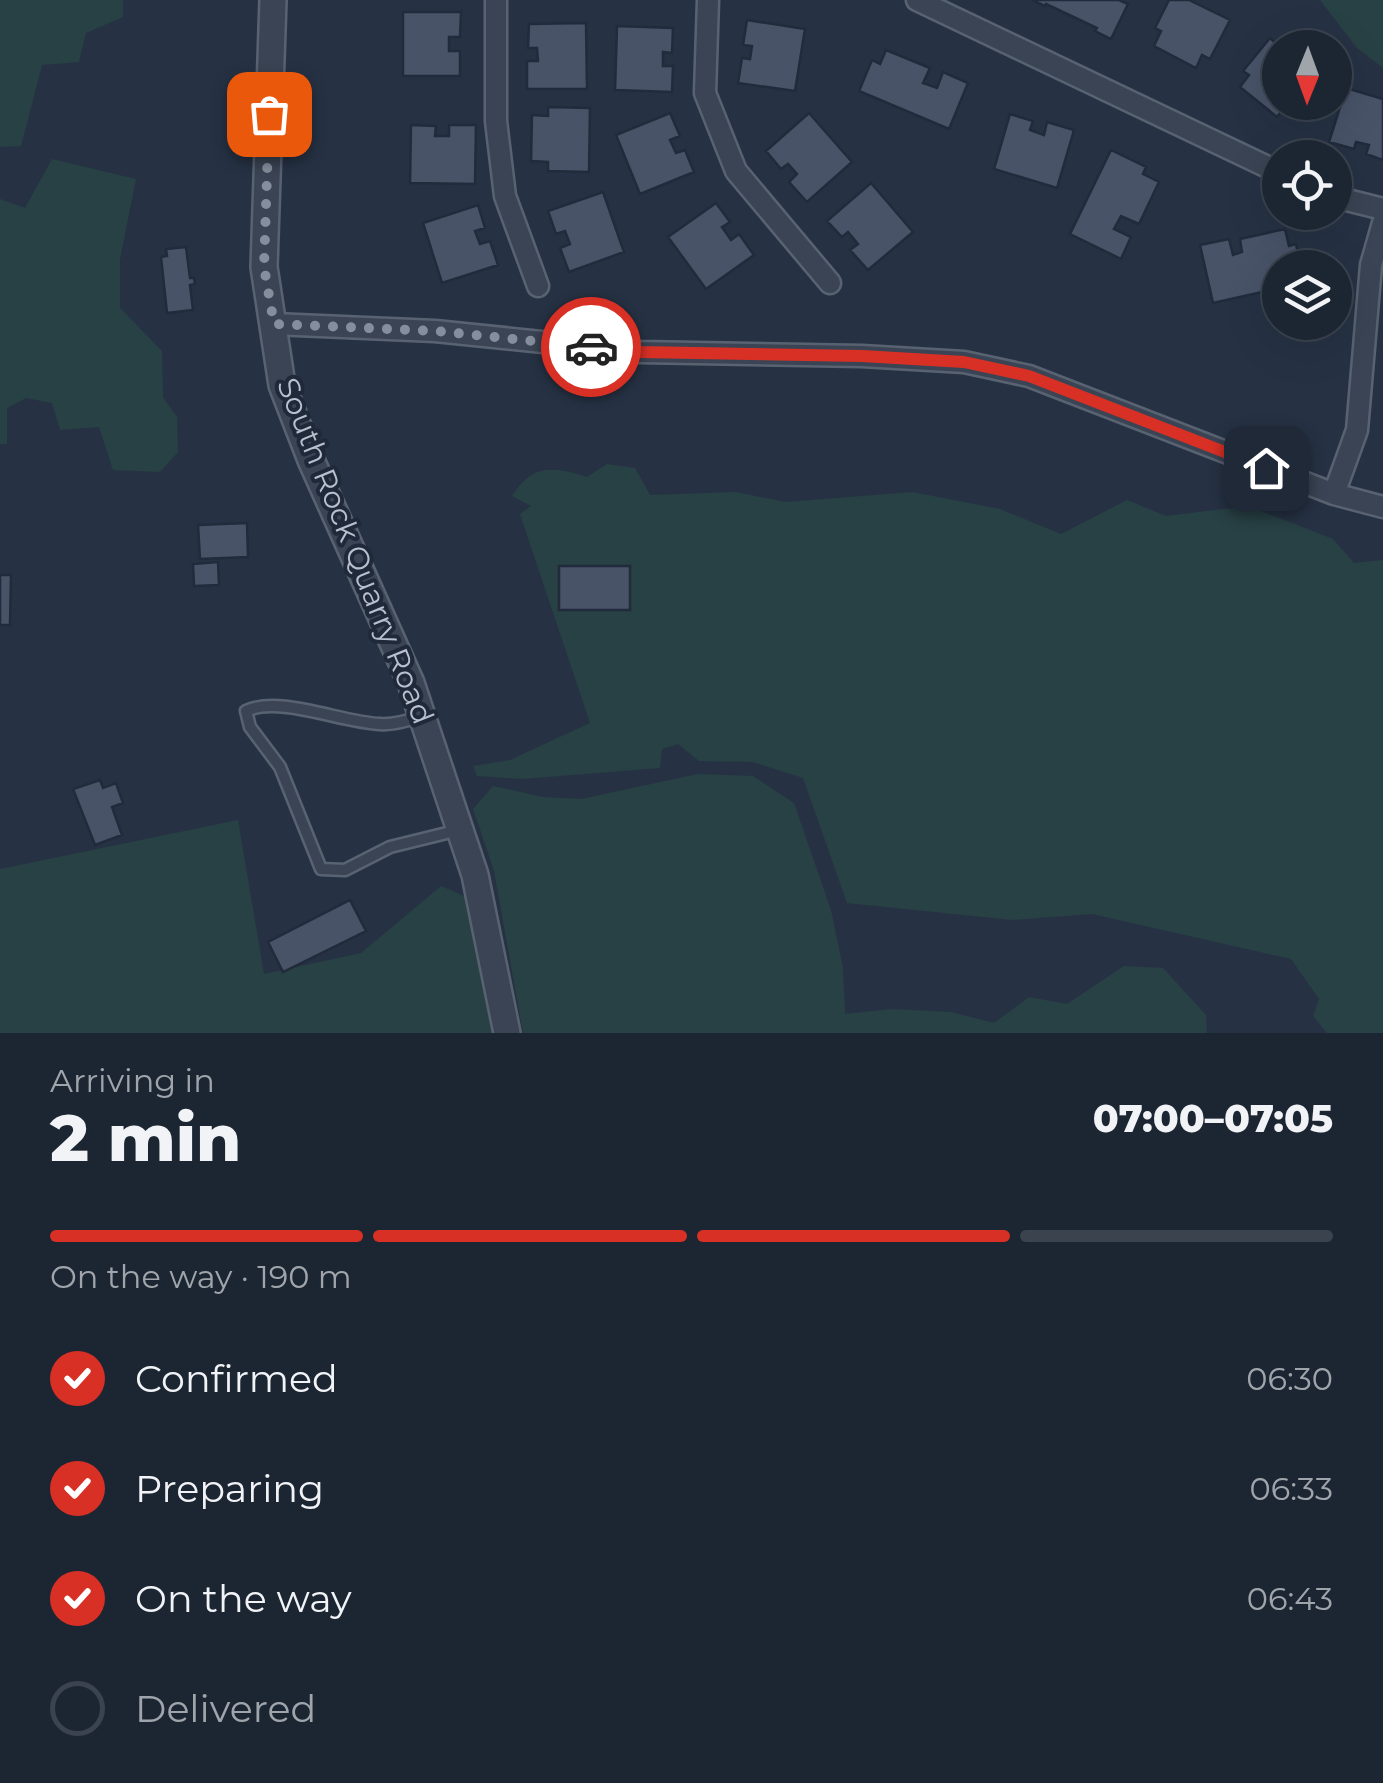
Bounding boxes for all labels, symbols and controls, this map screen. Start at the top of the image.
north arrow [1262,30,1352,120]
map controls [1262,30,1352,340]
pin [227,72,312,157]
icon: bag [242,87,297,142]
button: locate [1262,140,1352,230]
button: layers [1262,250,1352,340]
courier [541,297,641,397]
icon: car [564,320,619,375]
street label: South Rock Quarry Road [269,372,442,729]
pin [1224,426,1309,511]
icon: home [1239,441,1294,496]
text: Arriving in [50,1061,215,1100]
text: 07:00–07:05 [1093,1095,1333,1142]
text: 2 min [50,1098,241,1177]
text: On the way · 190 m [50,1257,352,1296]
icon: check [50,1351,105,1406]
text: Confirmed [135,1355,338,1402]
text: 06:30 [1246,1359,1333,1398]
icon: check [50,1461,105,1516]
text: Preparing [135,1465,324,1512]
text: 06:33 [1250,1469,1333,1508]
icon: check [50,1571,105,1626]
text: On the way [135,1575,352,1622]
text: 06:43 [1247,1579,1333,1618]
text: Delivered [135,1685,316,1732]

